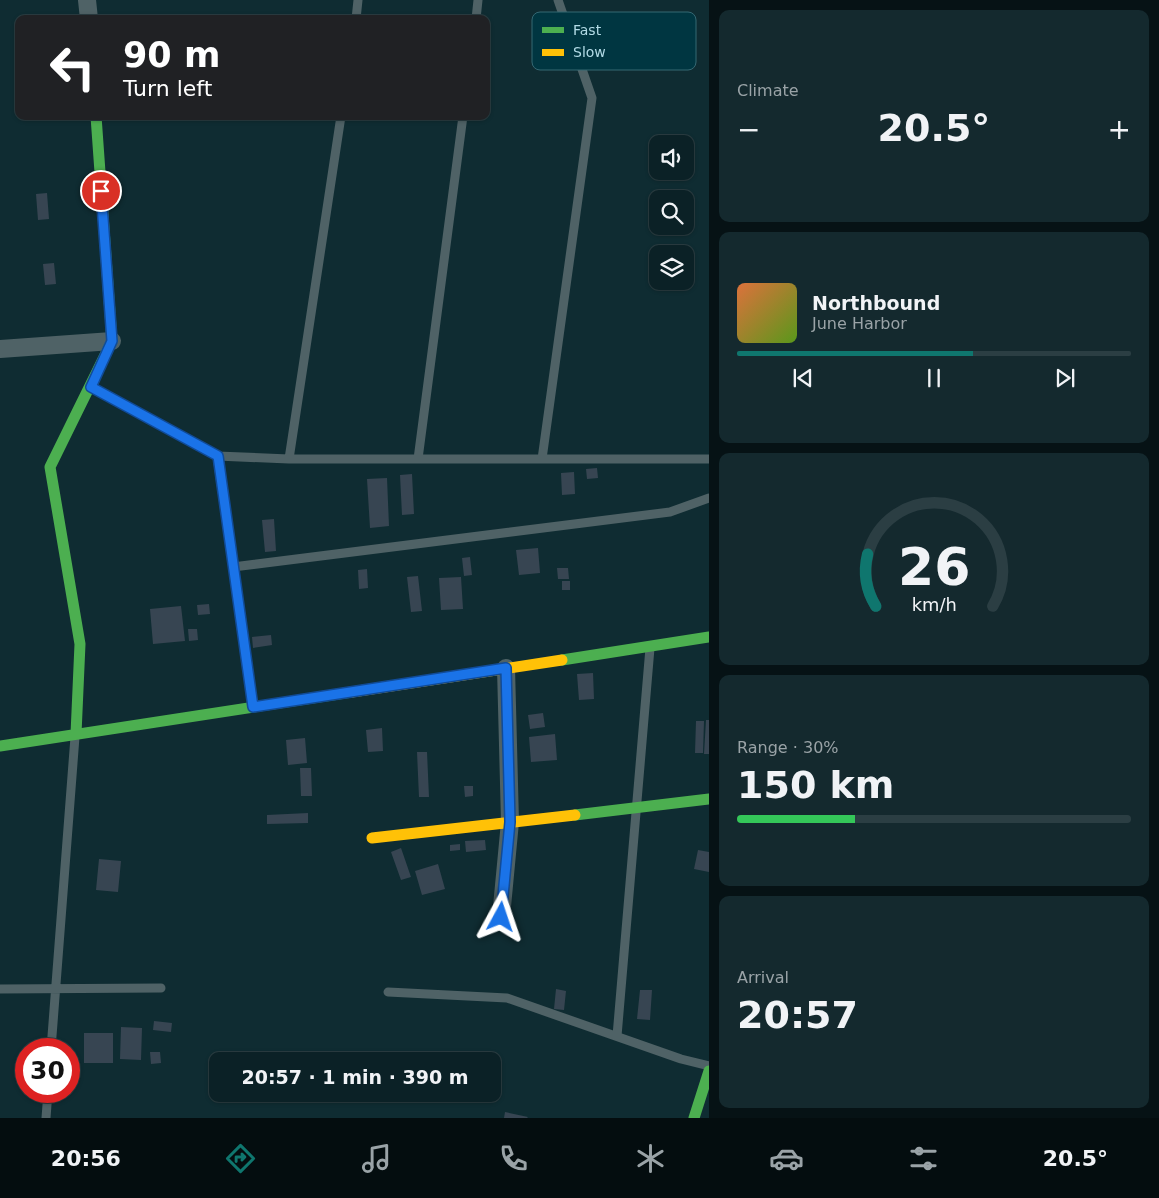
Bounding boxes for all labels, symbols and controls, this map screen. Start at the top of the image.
legend [532,12,696,70]
text: Fast [573,22,602,38]
icon: left [40,35,105,100]
text: 90 m [123,35,220,75]
text: Slow [573,44,606,60]
text: Turn left [123,76,212,101]
text: Climate [737,81,799,100]
text: 20.5° [878,106,990,150]
text: − [737,113,760,146]
text: + [1108,113,1131,146]
map controls [649,135,694,290]
button: sound [649,135,694,180]
pin [80,170,122,212]
icon: arrive [87,177,115,205]
button: search [649,190,694,235]
button: layers [649,245,694,290]
text: Northbound [812,292,940,314]
text: June Harbor [812,314,907,333]
icon: previous [789,364,817,392]
icon: pause [920,364,948,392]
icon: next [1051,364,1079,392]
text: 26 [898,537,970,597]
text: km/h [911,594,957,615]
text: Range · 30% [737,738,839,757]
text: 150 km [737,763,894,807]
position arrow [474,890,526,942]
text: Arrival [737,968,789,987]
text: 20:57 [737,993,858,1037]
speed limit sign: 30 [15,1038,80,1103]
text: 20:57 · 1 min · 390 m [241,1066,469,1088]
icon: directions [223,1141,258,1176]
icon: music [359,1141,394,1176]
icon: phone [496,1141,531,1176]
icon: climate [633,1141,668,1176]
icon: car [769,1141,804,1176]
icon: filters [906,1141,941,1176]
text: 20:56 [51,1146,121,1171]
text: 20.5° [1043,1146,1108,1171]

